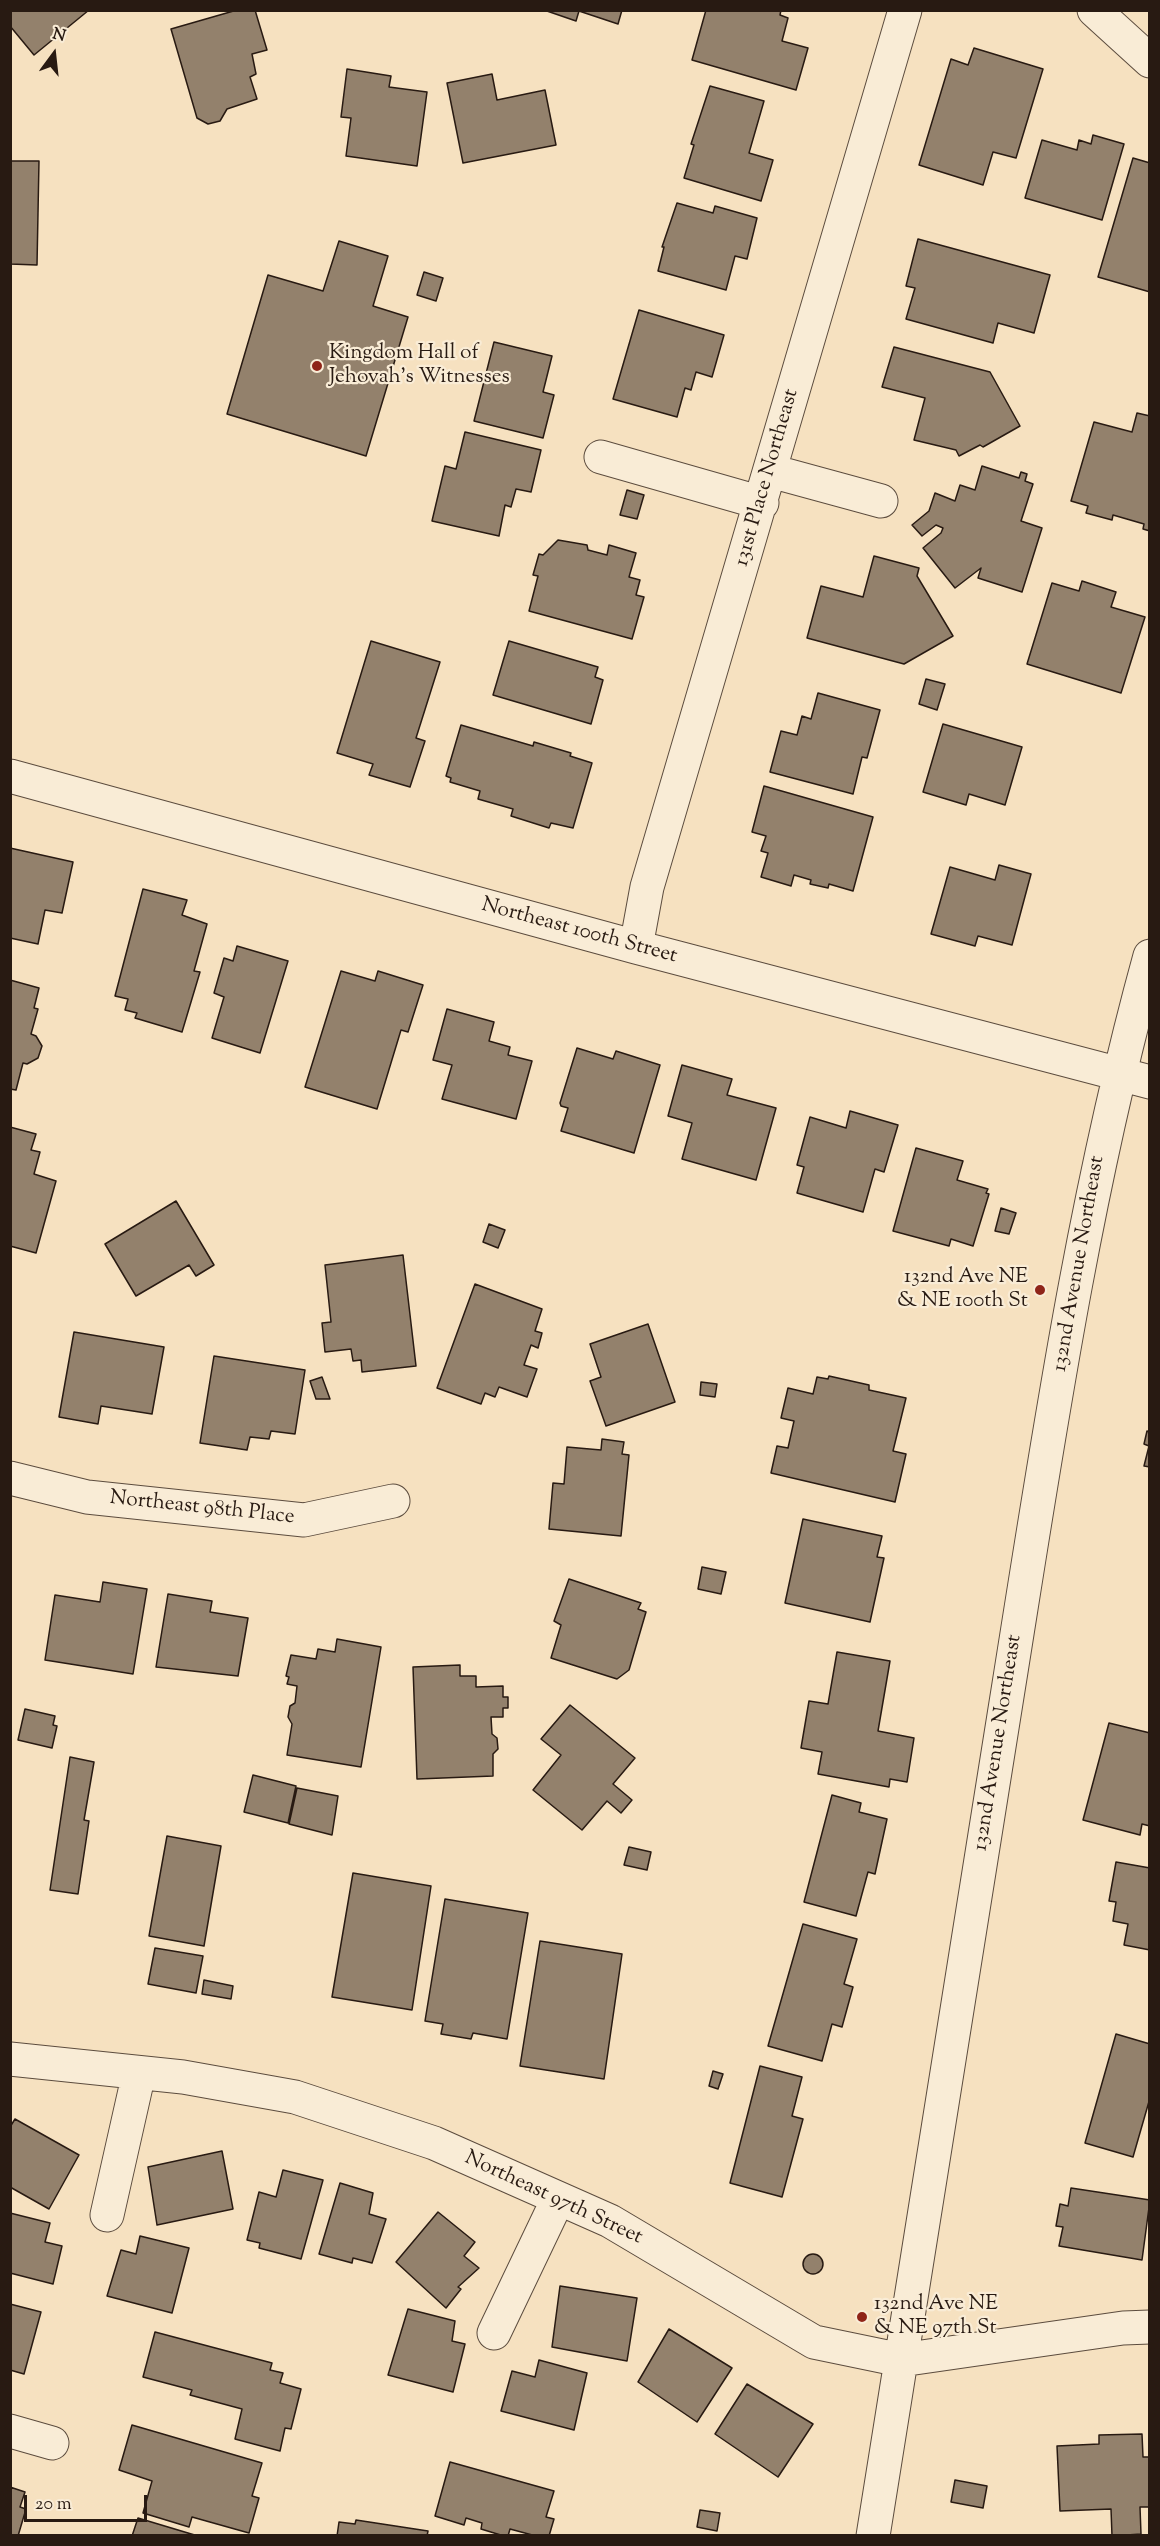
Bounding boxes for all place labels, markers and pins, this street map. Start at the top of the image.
place label: Kingdom Hall of Jehovah's Witnesses [329,341,510,391]
marker: Kingdom Hall of Jehovah's Witnesses [310,359,324,373]
place label: 132nd Ave NE & NE 100th St [897,1265,1028,1315]
marker: 132nd Ave NE & NE 100th St [1033,1283,1047,1297]
place label: 132nd Ave NE & NE 97th St [874,2292,998,2342]
marker: 132nd Ave NE & NE 97th St [855,2310,869,2324]

